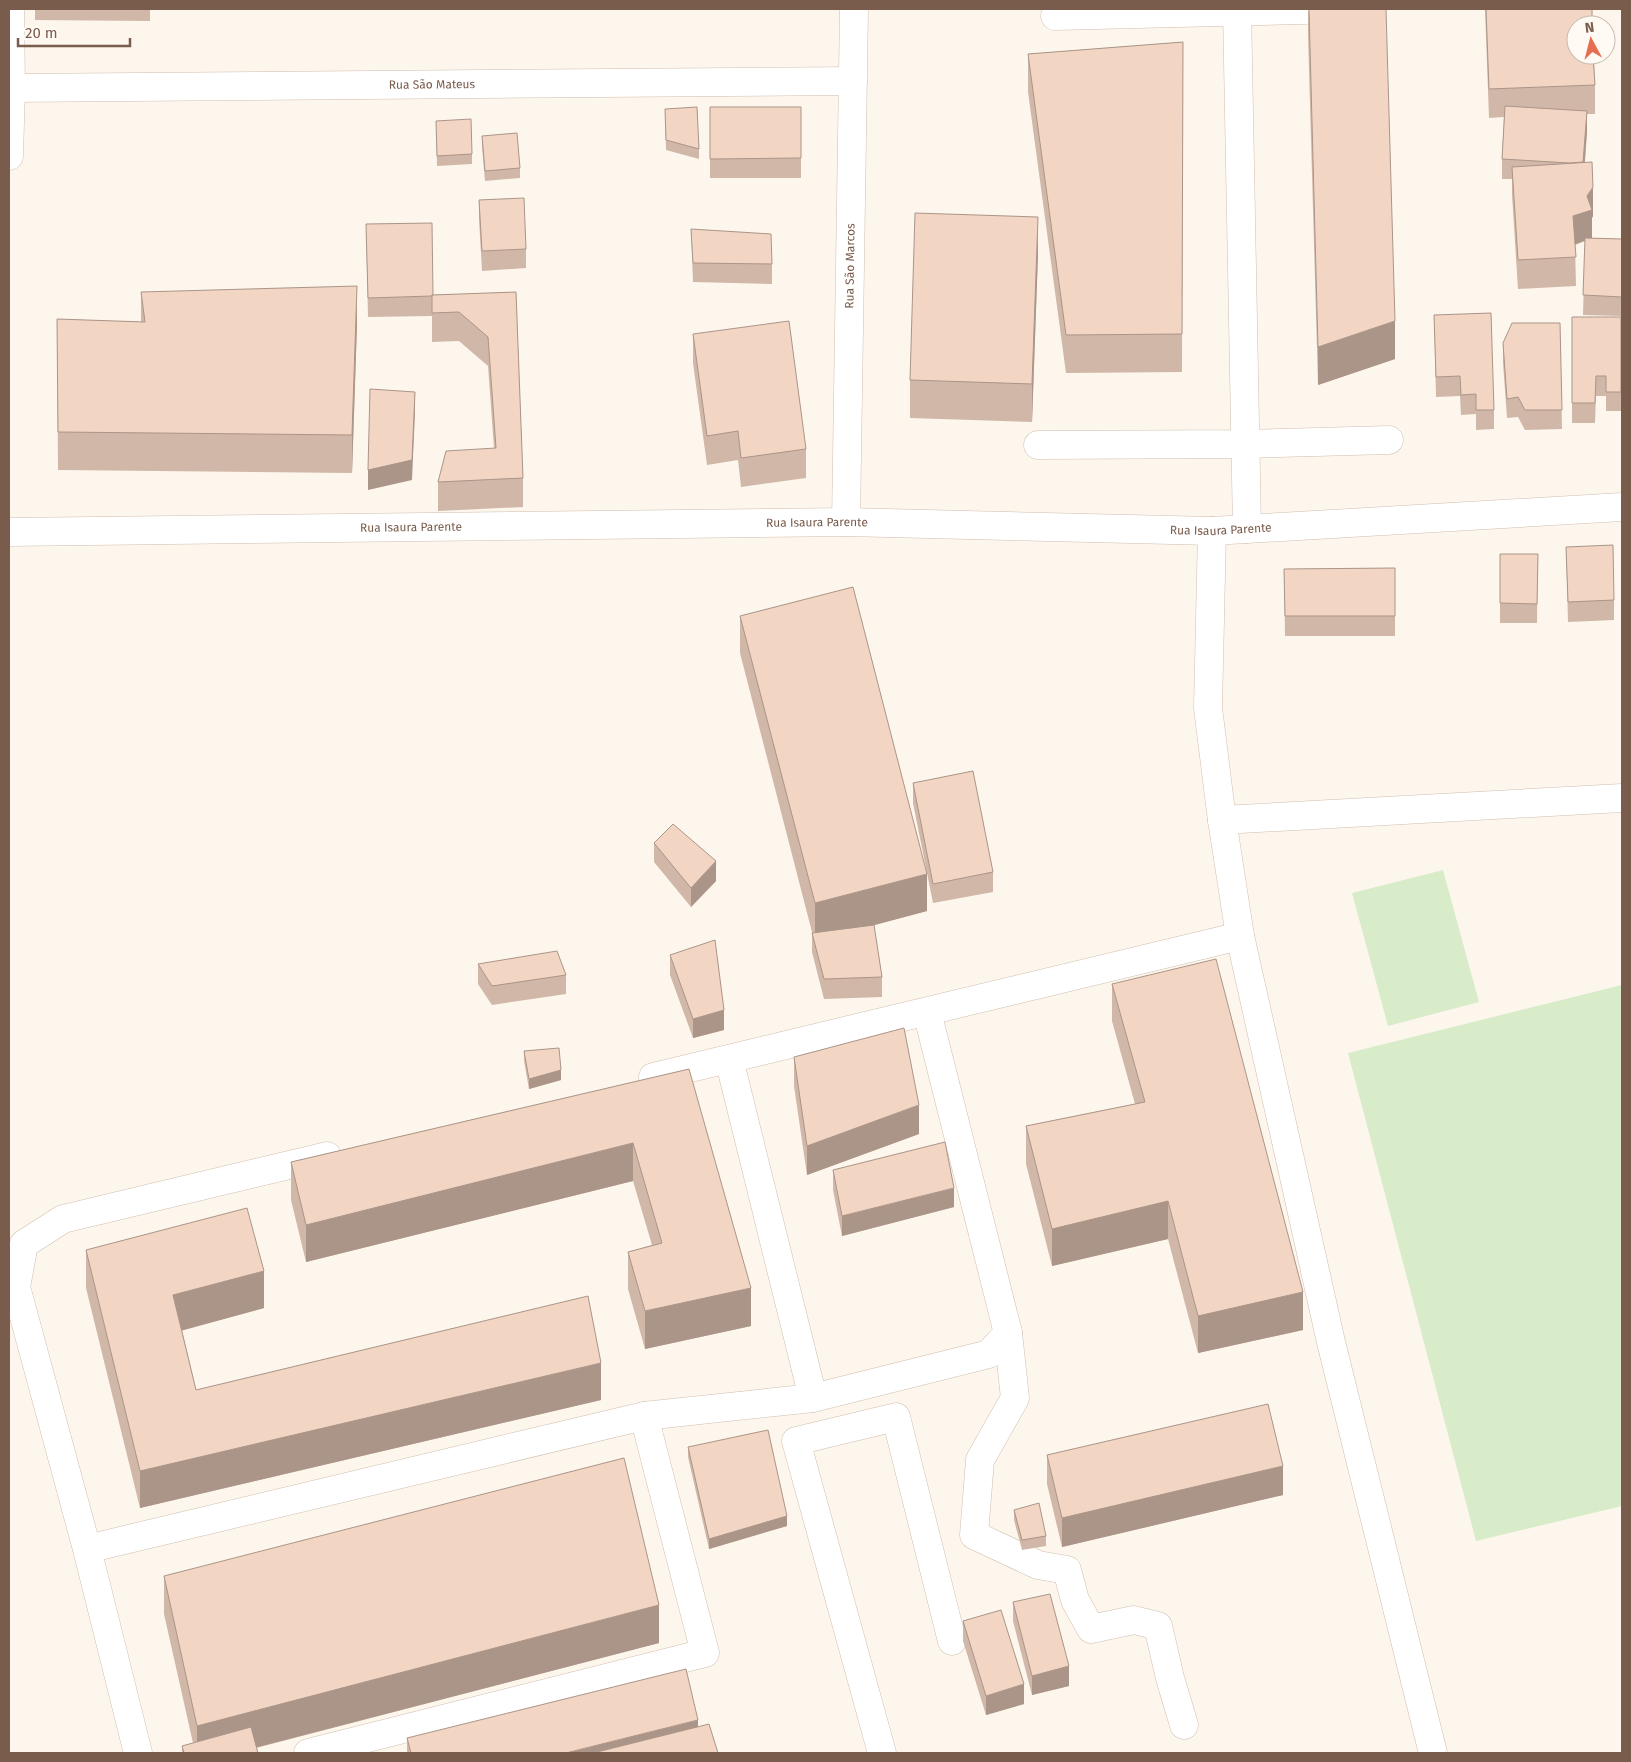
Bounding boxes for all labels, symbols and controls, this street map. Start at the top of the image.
scale bar [18,15,130,47]
north arrow [1566,15,1616,65]
text: N [1584,19,1595,37]
text: 20 m [25,24,58,42]
street label: Rua São Mateus [389,77,476,92]
street label: Rua São Marcos [842,223,858,309]
street label: Rua Isaura Parente [766,515,868,530]
street label: Rua Isaura Parente [360,520,462,535]
street label: Rua Isaura Parente [1170,521,1272,538]

